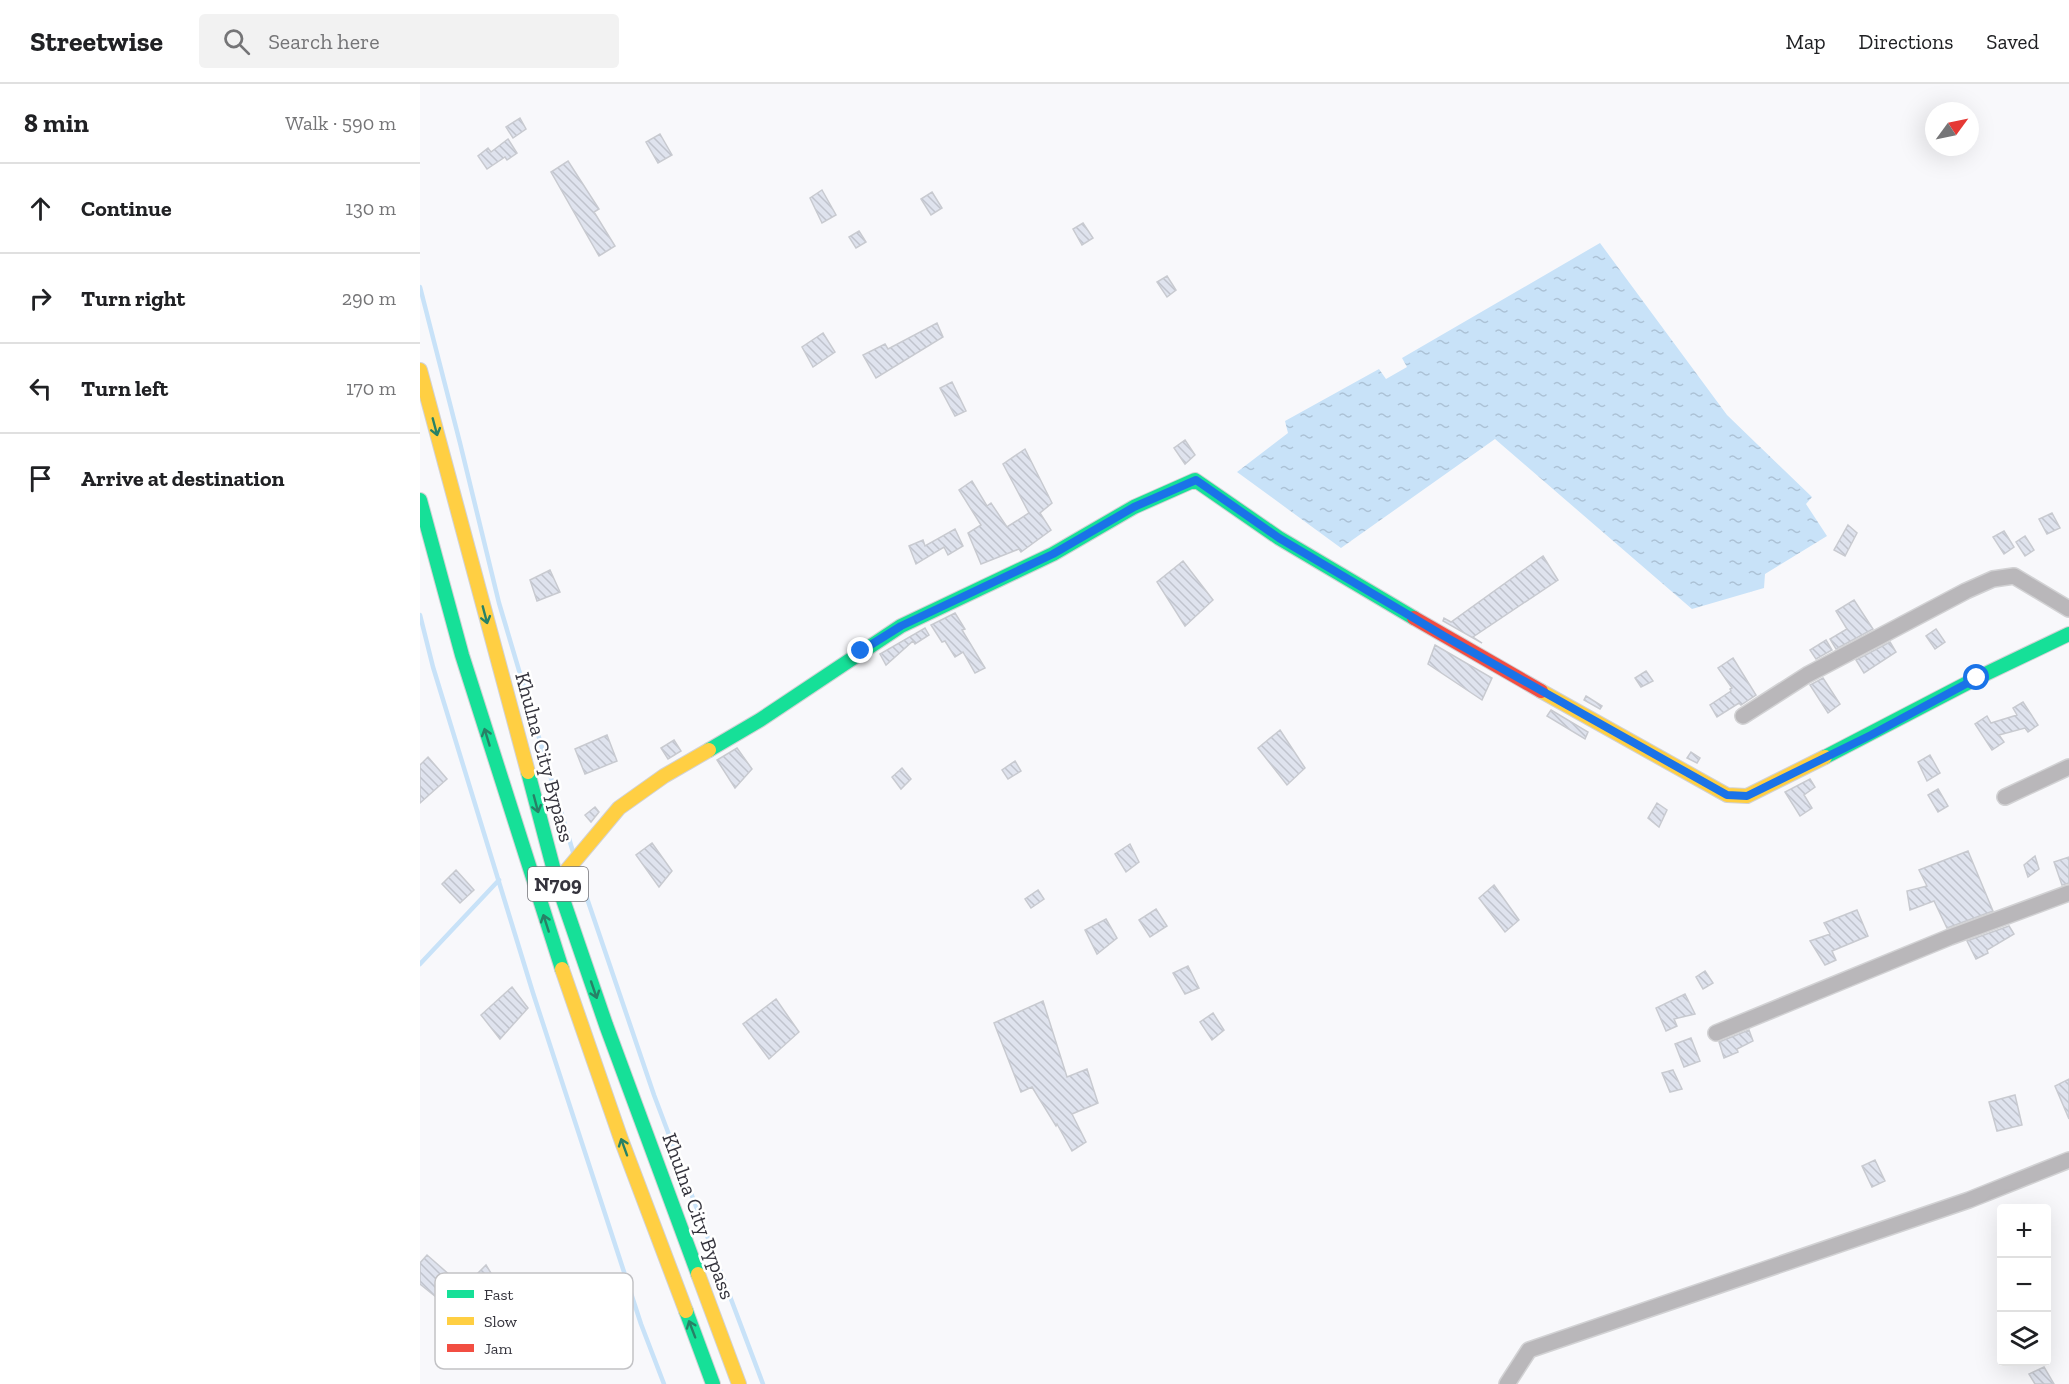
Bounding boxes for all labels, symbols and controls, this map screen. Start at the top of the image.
search box [199,14,619,68]
text: Streetwise [30,25,163,58]
icon: search [220,25,253,58]
text: Search here [268,28,380,55]
text: Map [1786,29,1826,54]
text: Directions [1859,29,1953,54]
text: Saved [1986,29,2039,54]
north arrow [1925,102,1979,156]
text: 8 min [24,107,89,139]
text: Walk · 590 m [285,111,396,135]
icon: ahead [24,192,57,225]
text: Continue [81,195,172,222]
text: 130 m [345,196,396,220]
icon: right [24,282,57,315]
text: Turn right [81,285,185,312]
text: 290 m [342,286,396,310]
icon: left [24,372,57,405]
text: Turn left [81,375,168,402]
text: 170 m [346,376,396,400]
one-way arrow [429,417,441,436]
icon: arrive [24,462,57,495]
text: Arrive at destination [81,465,284,492]
one-way arrow [479,605,491,624]
route end [847,637,873,663]
route start [1963,664,1989,690]
street label: Khulna City Bypass [510,669,580,845]
one-way arrow [481,728,492,747]
one-way arrow [531,794,542,813]
road number: N709 [528,867,588,901]
one-way arrow [540,914,551,933]
one-way arrow [589,980,600,999]
street label: Khulna City Bypass [657,1129,741,1303]
one-way arrow [617,1138,628,1157]
map controls [1997,1204,2051,1366]
button: + [1997,1204,2051,1258]
button: − [1997,1258,2051,1312]
legend [435,1273,633,1369]
text: Fast [484,1285,513,1304]
text: Slow [484,1312,518,1331]
button: layers [1997,1312,2051,1366]
one-way arrow [686,1320,697,1339]
text: Jam [484,1339,513,1358]

